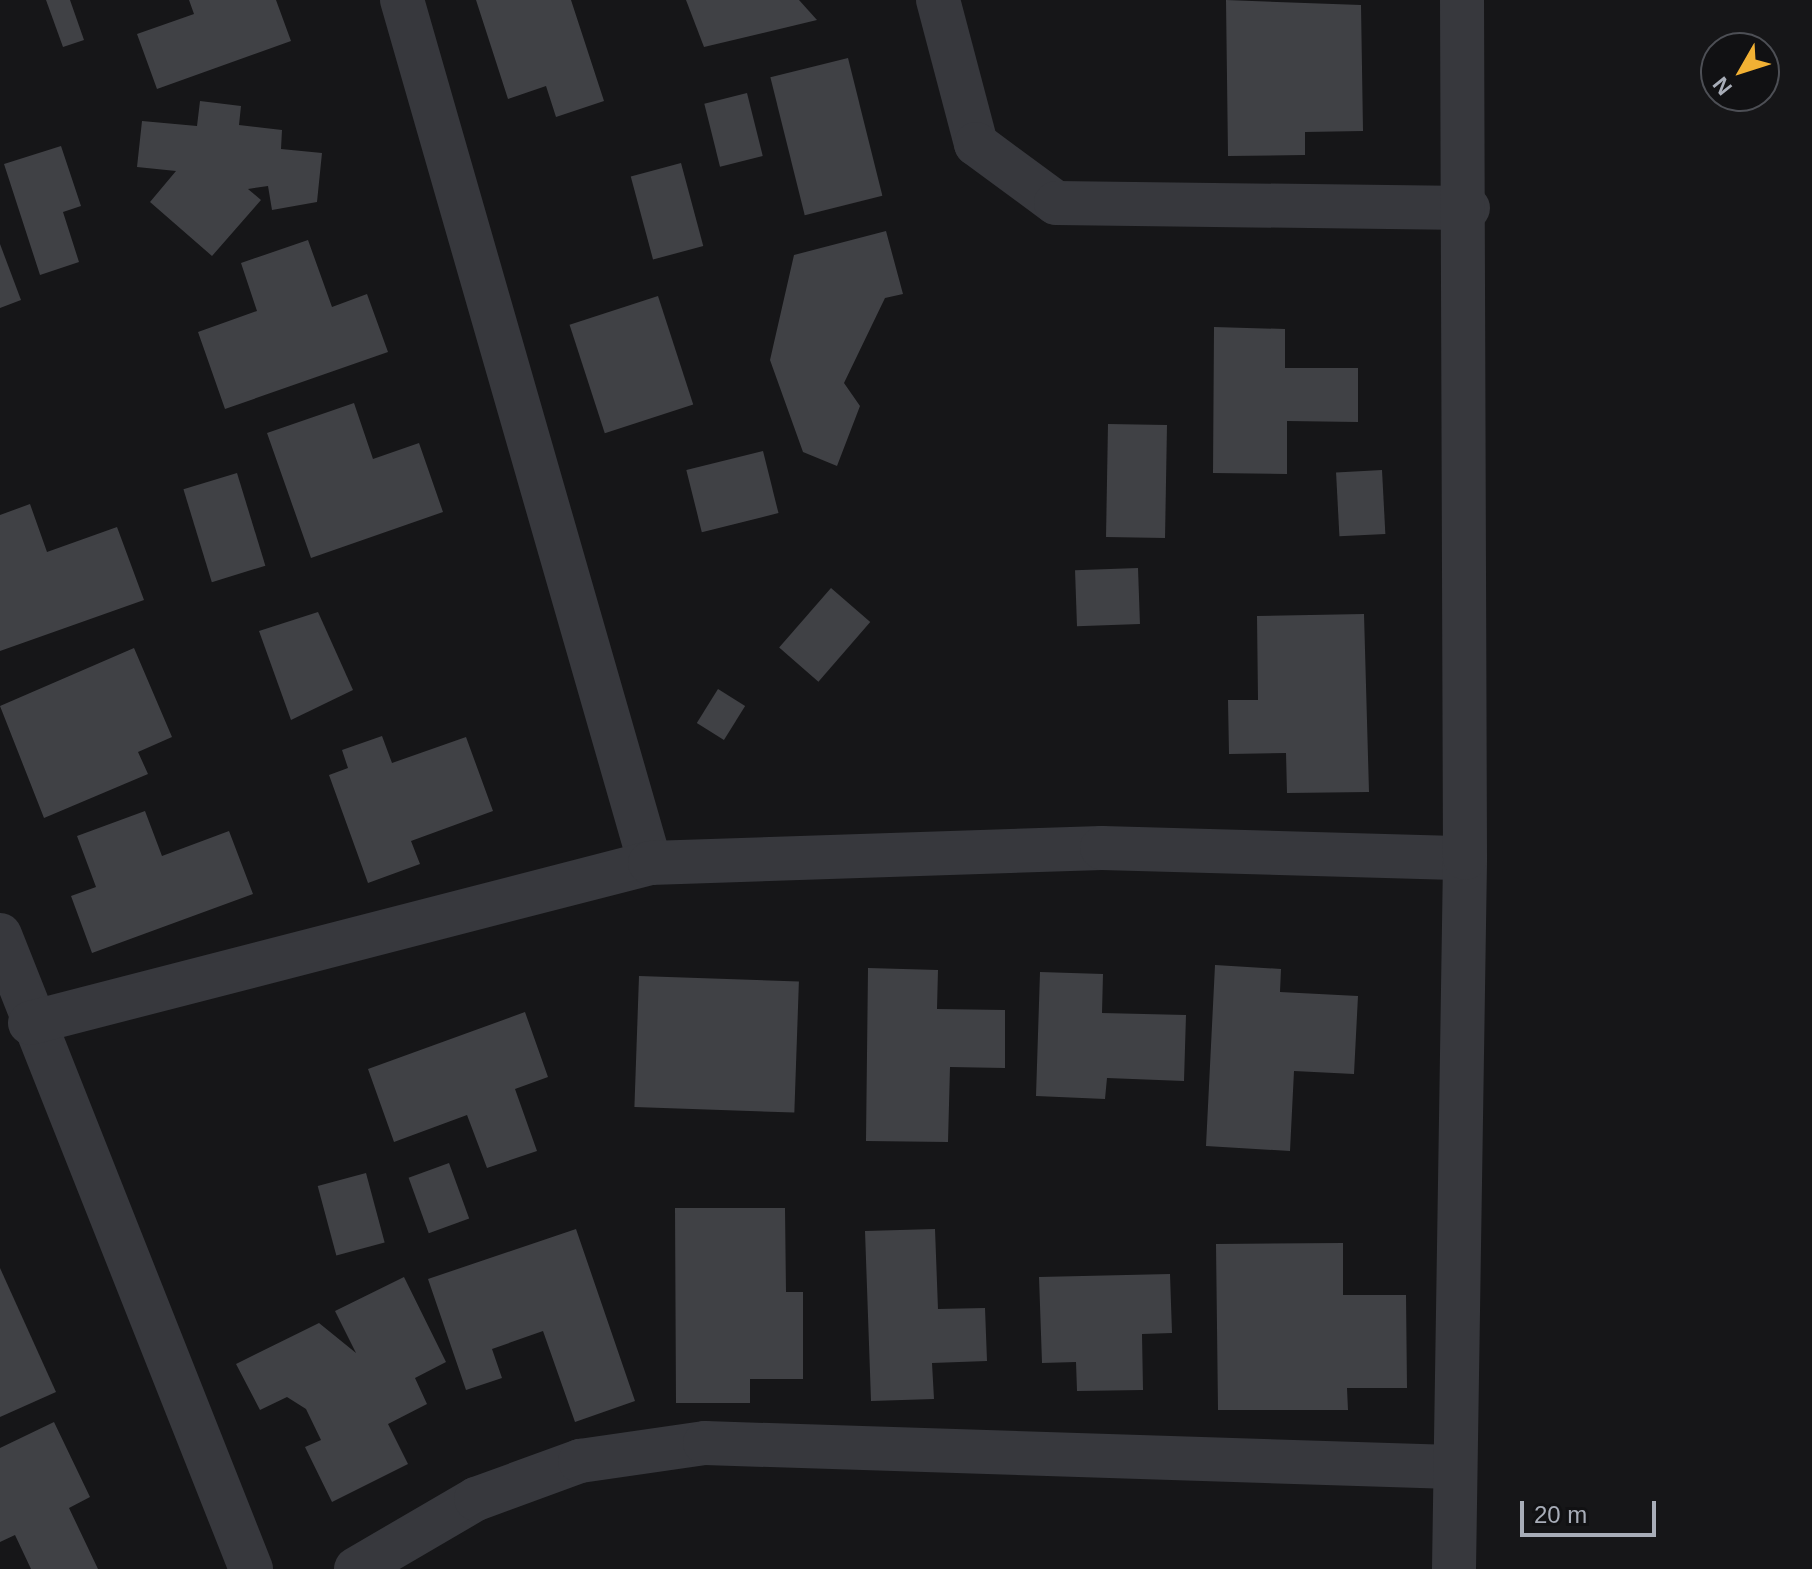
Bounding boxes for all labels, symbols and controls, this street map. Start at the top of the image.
north arrow [1700,32,1780,112]
text: N [1708,72,1737,100]
scale bar [1524,1485,1660,1535]
text: 20 m [1534,1501,1587,1528]

